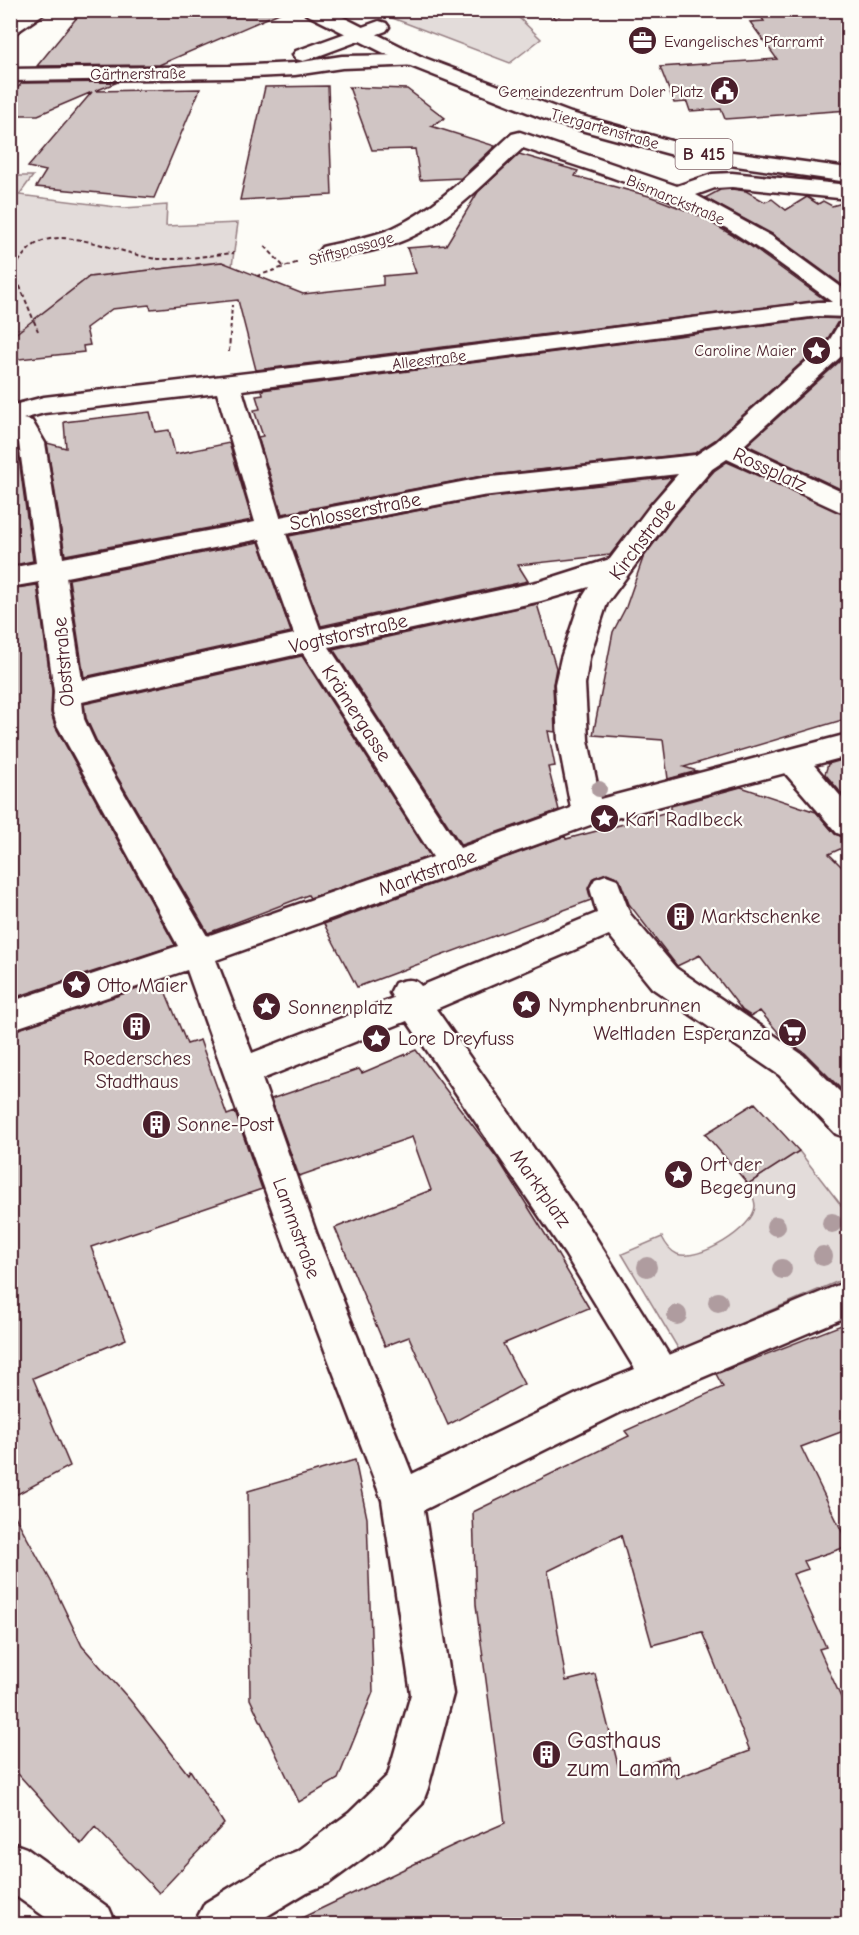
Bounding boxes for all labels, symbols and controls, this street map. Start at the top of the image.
office icon: Evangelisches Pfarramt [627,25,659,57]
place label: Evangelisches Pfarramt [664,33,824,51]
street label: Gärtnerstraße [90,64,186,84]
public building icon: Gemeindezentrum Doler Platz [708,75,740,107]
place label: Gemeindezentrum Doler Platz [498,83,703,101]
street label: Tiergartenstraße [548,105,661,153]
road number: B 415 [676,139,732,169]
street label: Bismarckstraße [624,171,727,229]
street label: Stiftspassage [307,228,396,270]
place icon: Caroline Maier [801,334,833,366]
place label: Caroline Maier [694,342,797,360]
street label: Alleestraße [391,347,467,373]
street label: Rossplatz [729,442,811,497]
street label: Schlosserstraße [288,487,423,535]
street label: Kirchstraße [604,494,680,585]
street label: Vogtstorstraße [287,609,410,658]
street label: Obststraße [48,616,79,708]
street label: Krämergasse [317,661,396,766]
place icon: Karl Radlbeck [588,803,620,835]
place label: Karl Radlbeck [625,808,743,831]
street label: Marktstraße [375,844,479,901]
building icon: Marktschenke [664,900,696,932]
place label: Marktschenke [701,905,820,928]
place icon: Otto Maier [60,969,92,1001]
place label: Otto Maier [97,974,188,997]
place icon: Nymphenbrunnen [511,989,543,1021]
place icon: Sonnenplatz [251,991,283,1023]
place label: Nymphenbrunnen [548,994,701,1017]
place label: Sonnenplatz [288,996,393,1019]
building icon: Roedersches Stadthaus [121,1011,153,1043]
supermarket icon: Weltladen Esperanza [776,1017,808,1049]
place icon: Lore Dreyfuss [361,1022,393,1054]
place label: Weltladen Esperanza [593,1022,771,1045]
place label: Lore Dreyfuss [398,1027,514,1050]
place label: Roedersches Stadthaus [83,1047,191,1093]
building icon: Sonne-Post [140,1108,172,1140]
place label: Sonne-Post [177,1113,275,1136]
street label: Marktplatz [505,1145,576,1232]
place label: Ort der Begegnung [700,1153,797,1199]
place icon: Ort der Begegnung [663,1159,695,1191]
street label: Lammstraße [268,1175,325,1282]
place label: Gasthaus zum Lamm [567,1726,681,1782]
building icon: Gasthaus zum Lamm [530,1738,562,1770]

